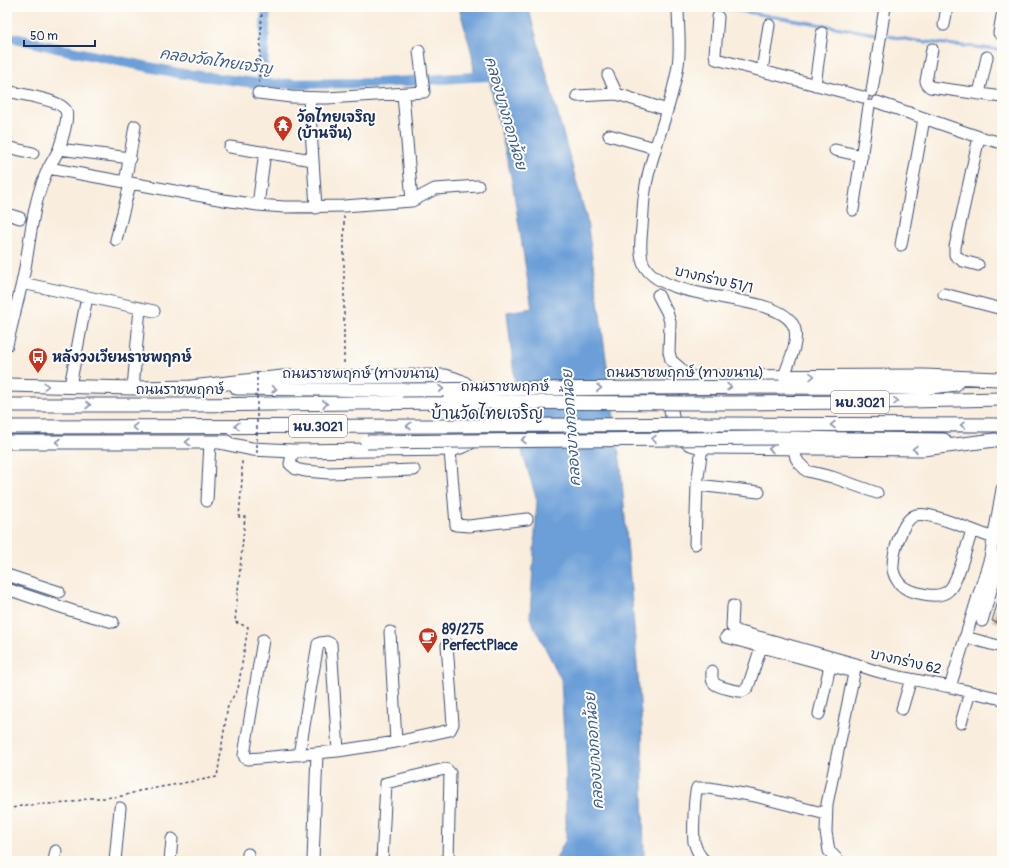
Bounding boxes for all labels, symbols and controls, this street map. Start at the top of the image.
scale bar [24,22,95,48]
text: 50 m [30,29,58,44]
water label: คลองวัดไทยเจริญ [159,43,275,79]
water label: คลองบางกอกน้อย [480,54,532,173]
place label: วัดไทยเจริญ (บ้านจีน) [297,107,376,142]
temple icon: วัดไทยเจริญ (บ้านจีน) [272,114,294,142]
street label: บางกร่าง 51/1 [673,262,755,297]
bus stop icon: หลังวงเวียนราชพฤกษ์ [27,346,49,374]
place label: หลังวงเวียนราชพฤกษ์ [52,347,192,367]
street label: ถนนราชพฤกษ์ (ทางขนาน) [606,363,764,381]
street label: ถนนราชพฤกษ์ (ทางขนาน) [282,364,440,382]
water label: คลองบางกอกน้อย [557,368,585,487]
one-way arrow [809,372,815,380]
street label: ถนนราชพฤกษ์ [461,377,550,395]
street label: ถนนราชพฤกษ์ [136,380,225,398]
one-way arrow [43,381,49,390]
one-way arrow [726,383,732,391]
one-way arrow [596,384,602,392]
one-way arrow [271,385,277,393]
one-way arrow [438,385,444,393]
road number: นบ.3021 [831,391,889,413]
one-way arrow [893,397,899,406]
one-way arrow [322,400,328,408]
one-way arrow [85,401,91,409]
district label: บ้านวัดไทยเจริญ [431,402,543,424]
road number: นบ.3021 [289,415,347,437]
one-way arrow [830,421,836,429]
one-way arrow [960,421,966,429]
one-way arrow [234,422,240,430]
one-way arrow [406,422,412,430]
one-way arrow [132,423,138,431]
one-way arrow [651,435,657,443]
one-way arrow [521,436,527,444]
one-way arrow [55,438,61,446]
one-way arrow [185,438,191,446]
one-way arrow [768,445,774,453]
one-way arrow [912,445,918,453]
place label: 89/275 PerfectPlace [442,621,519,654]
cafe icon: 89/275 PerfectPlace [417,626,439,654]
street label: บางกร่าง 62 [869,645,943,678]
water label: คลองบางกอกน้อย [580,691,608,810]

